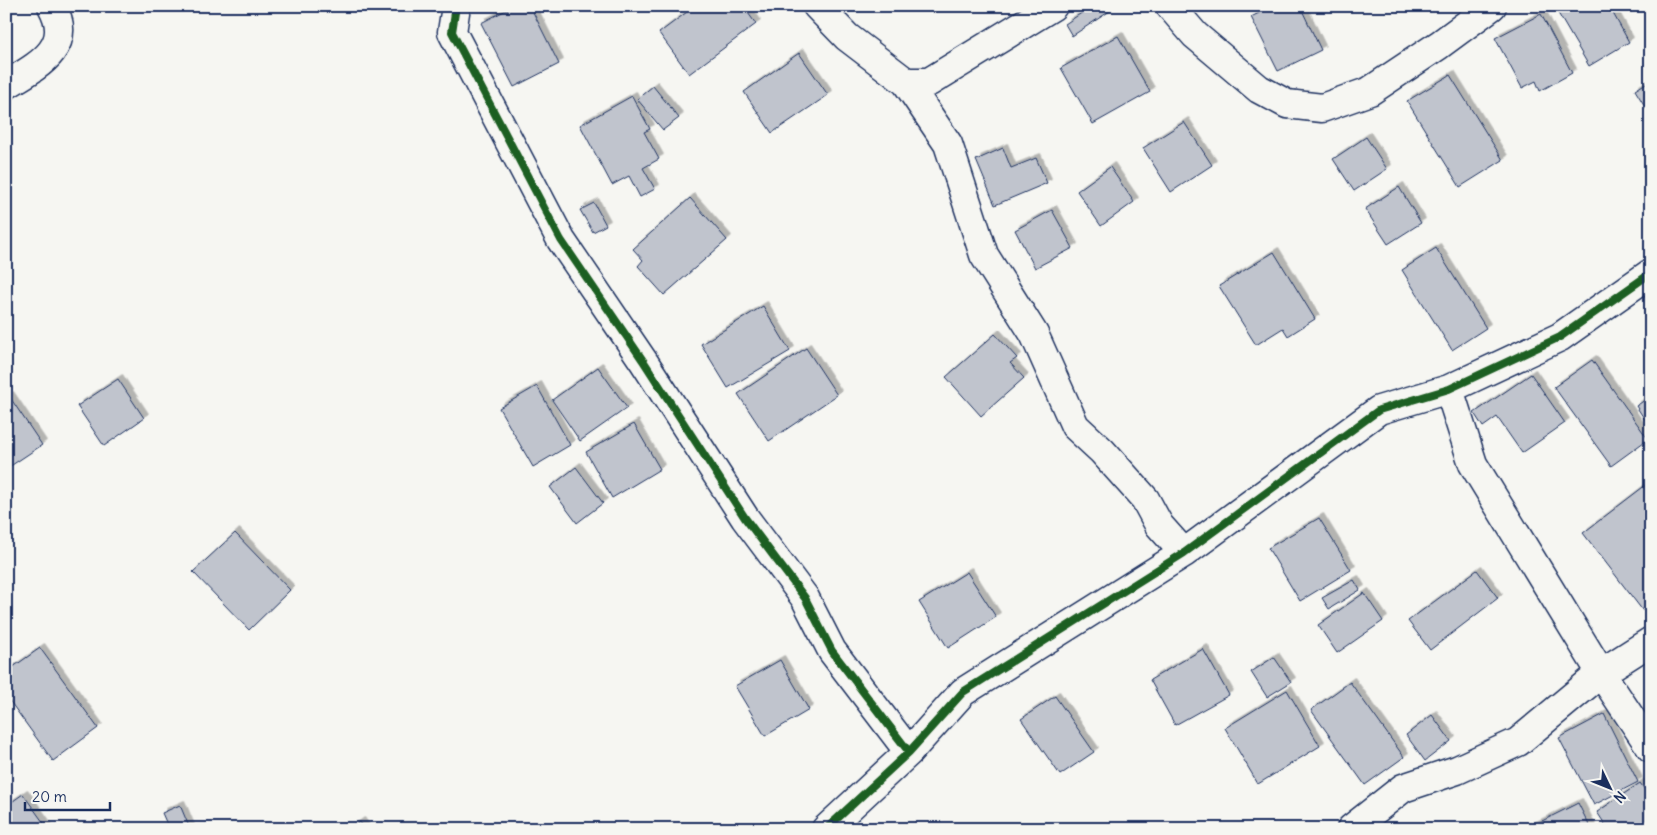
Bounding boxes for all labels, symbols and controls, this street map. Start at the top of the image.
north arrow [1584,762,1634,812]
scale bar [25,780,110,812]
text: 20 m [32,787,67,806]
text: N [1610,787,1629,807]

